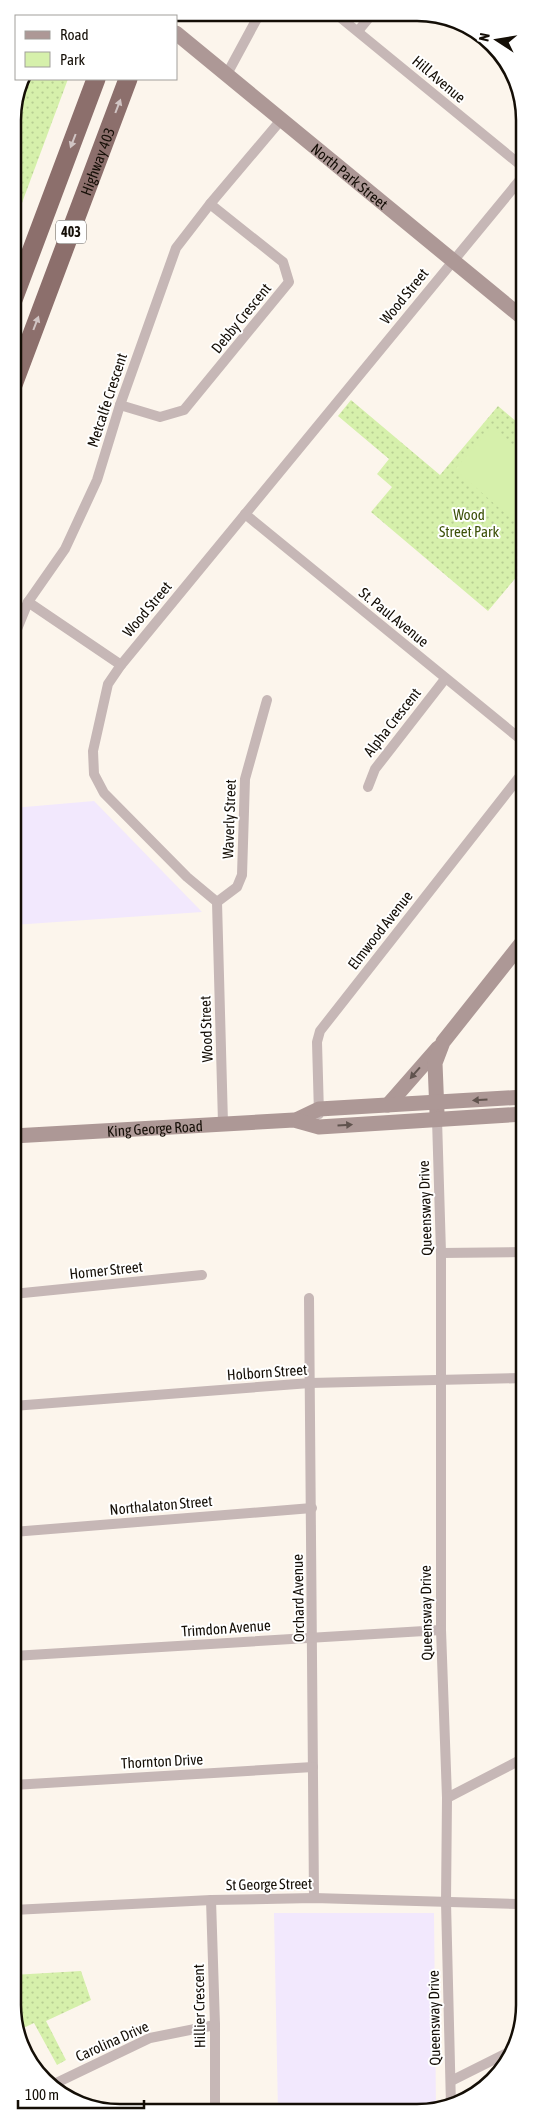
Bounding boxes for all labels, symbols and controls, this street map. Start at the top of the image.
legend [15,15,178,80]
north arrow [472,15,522,65]
text: Road [60,26,89,43]
text: N [476,32,493,43]
text: Park [60,51,85,68]
street label: Hill Avenue [409,52,469,106]
one-way arrow [114,98,122,113]
street label: Highway 403 [77,125,118,198]
one-way arrow [69,134,77,149]
street label: North Park Street [308,139,392,212]
road number: 403 [56,220,86,243]
street label: Wood Street [376,265,432,327]
street label: Debby Crescent [208,280,274,356]
one-way arrow [33,316,40,331]
street label: Metcalfe Crescent [84,351,130,449]
park label: Wood Street Park [439,506,499,540]
street label: Wood Street [119,578,175,640]
street label: St. Paul Avenue [356,584,432,650]
street label: Alpha Crescent [360,684,424,760]
street label: Waverly Street [219,779,239,859]
street label: Elmwood Avenue [344,887,416,973]
street label: Wood Street [196,995,216,1063]
one-way arrow [410,1067,421,1080]
one-way arrow [472,1096,488,1104]
street label: King George Road [106,1117,203,1139]
one-way arrow [337,1121,353,1129]
street label: Queensway Drive [415,1160,435,1256]
street label: Horner Street [68,1258,144,1282]
street label: Holborn Street [226,1361,308,1383]
street label: Northalaton Street [109,1492,213,1518]
street label: Orchard Avenue [289,1554,307,1642]
street label: Queensway Drive [417,1565,435,1661]
street label: Trimdon Avenue [181,1616,271,1640]
street label: Thornton Drive [121,1750,204,1772]
street label: St George Street [226,1875,312,1893]
street label: Hillier Crescent [190,1964,208,2048]
street label: Queensway Drive [425,1970,443,2066]
street label: Carolina Drive [73,2017,151,2065]
scale bar [18,2078,144,2110]
text: 100 m [25,2086,59,2103]

